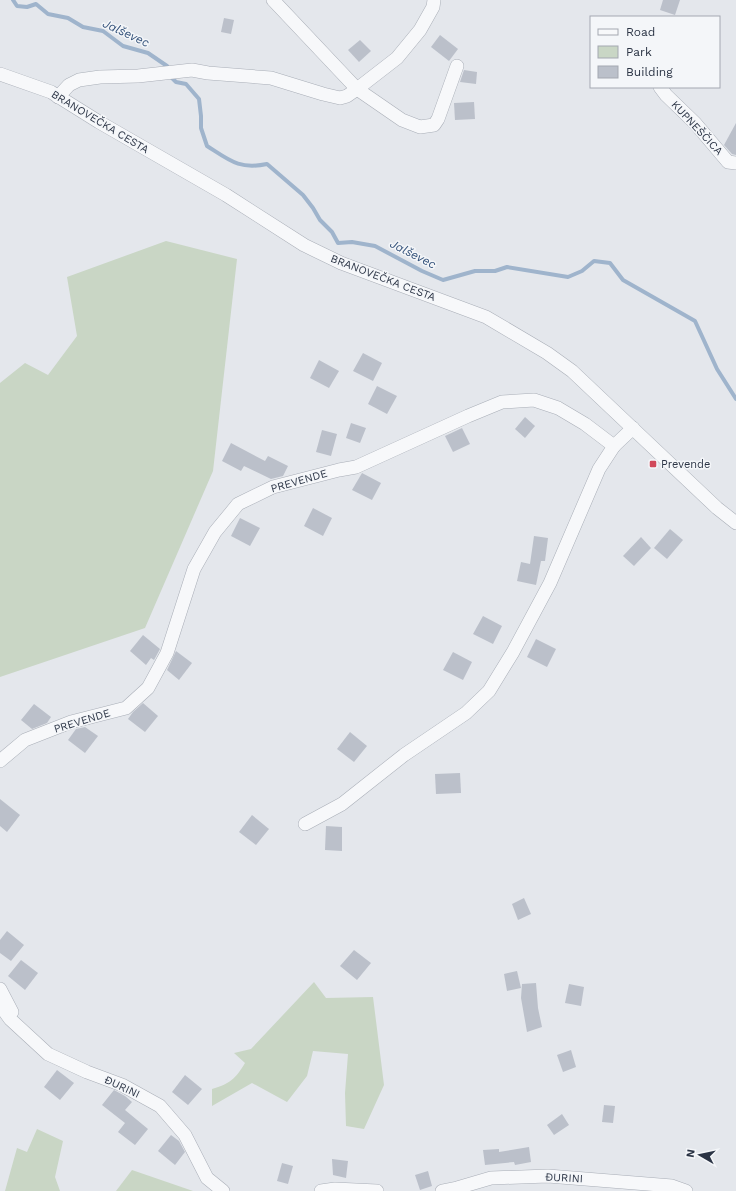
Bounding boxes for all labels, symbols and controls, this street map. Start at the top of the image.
water label: Jalševec [101,16,152,50]
legend [590,16,720,88]
text: Road [626,25,655,39]
text: Park [626,45,652,59]
text: Building [626,65,673,79]
street label: BRANOVEČKA CESTA [49,87,152,156]
street label: KUPNEŠČICA [669,97,726,158]
water label: Jalševec [388,236,439,272]
street label: BRANOVEČKA CESTA [329,251,438,304]
place label: Prevende [661,458,710,471]
marker: Prevende [648,459,658,469]
street label: PREVENDE [269,467,329,495]
street label: PREVENDE [52,706,112,736]
street label: ĐURINI [102,1073,142,1101]
north arrow [680,1135,720,1175]
text: N [684,1148,698,1159]
street label: ĐURINI [545,1171,583,1185]

